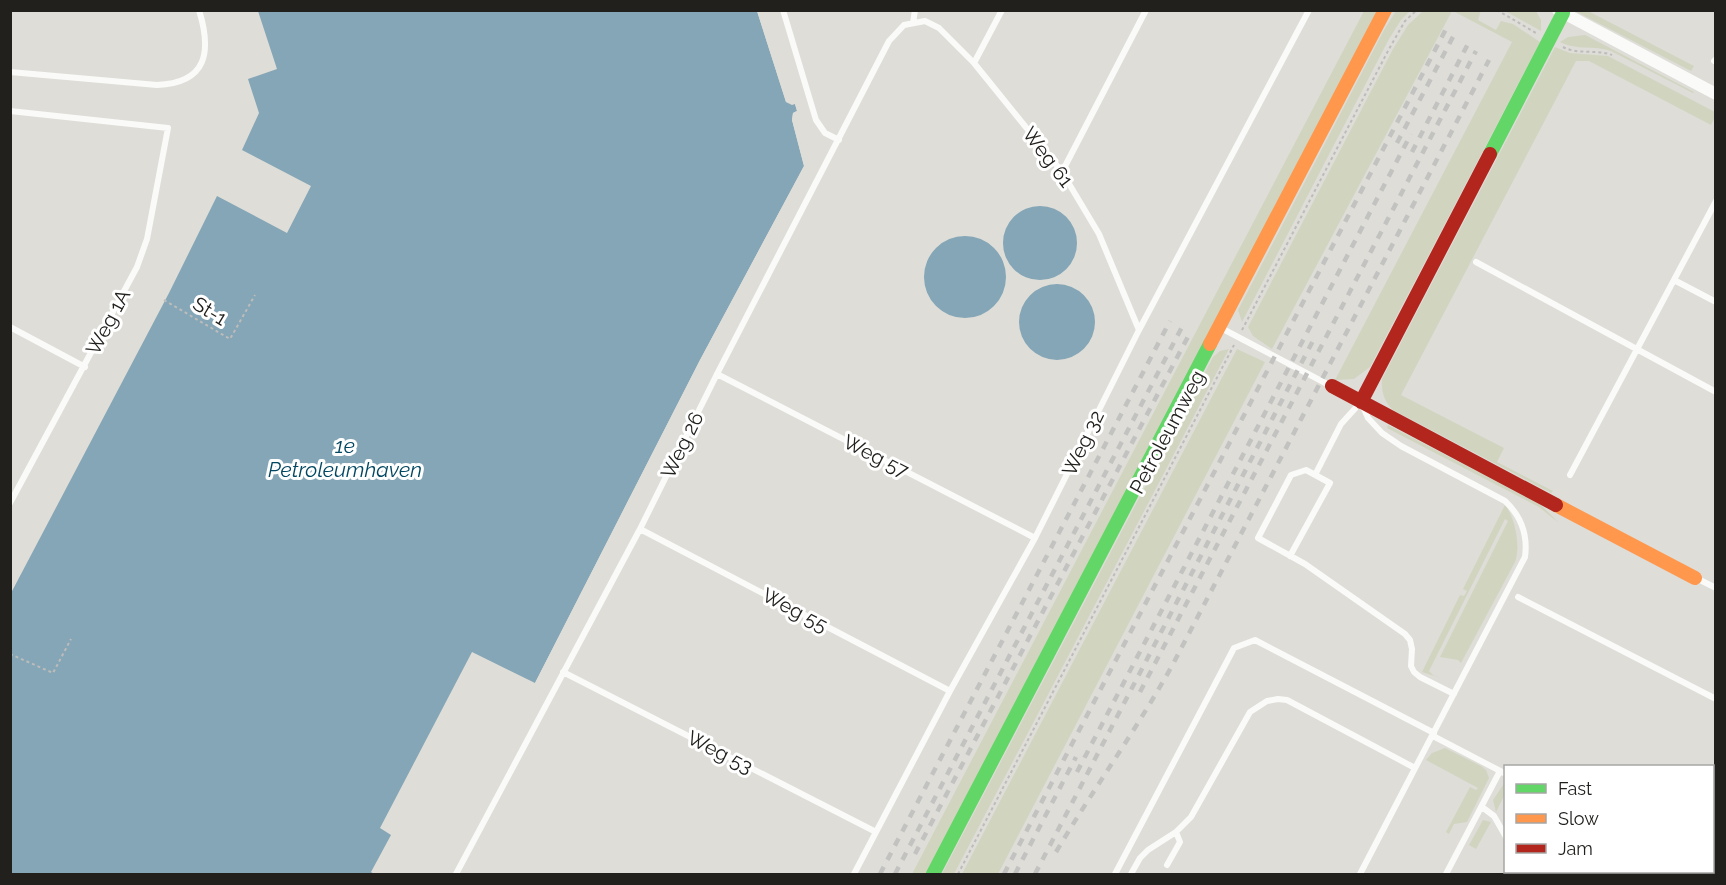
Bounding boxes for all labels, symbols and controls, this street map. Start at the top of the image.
street label: Weg 61 [1018,122,1079,192]
street label: Weg 1A [81,285,135,359]
street label: St-1 [189,292,232,331]
street label: Petroleumweg [1124,366,1210,498]
street label: Weg 32 [1057,406,1109,480]
street label: Weg 26 [656,408,708,482]
street label: Weg 57 [839,429,913,483]
water label: 1e Petroleumhaven [268,433,422,482]
street label: Weg 55 [758,583,832,637]
street label: Weg 53 [683,725,757,779]
legend [1504,765,1714,873]
text: Fast [1558,778,1592,799]
text: Slow [1558,808,1599,829]
text: Jam [1558,838,1593,859]

